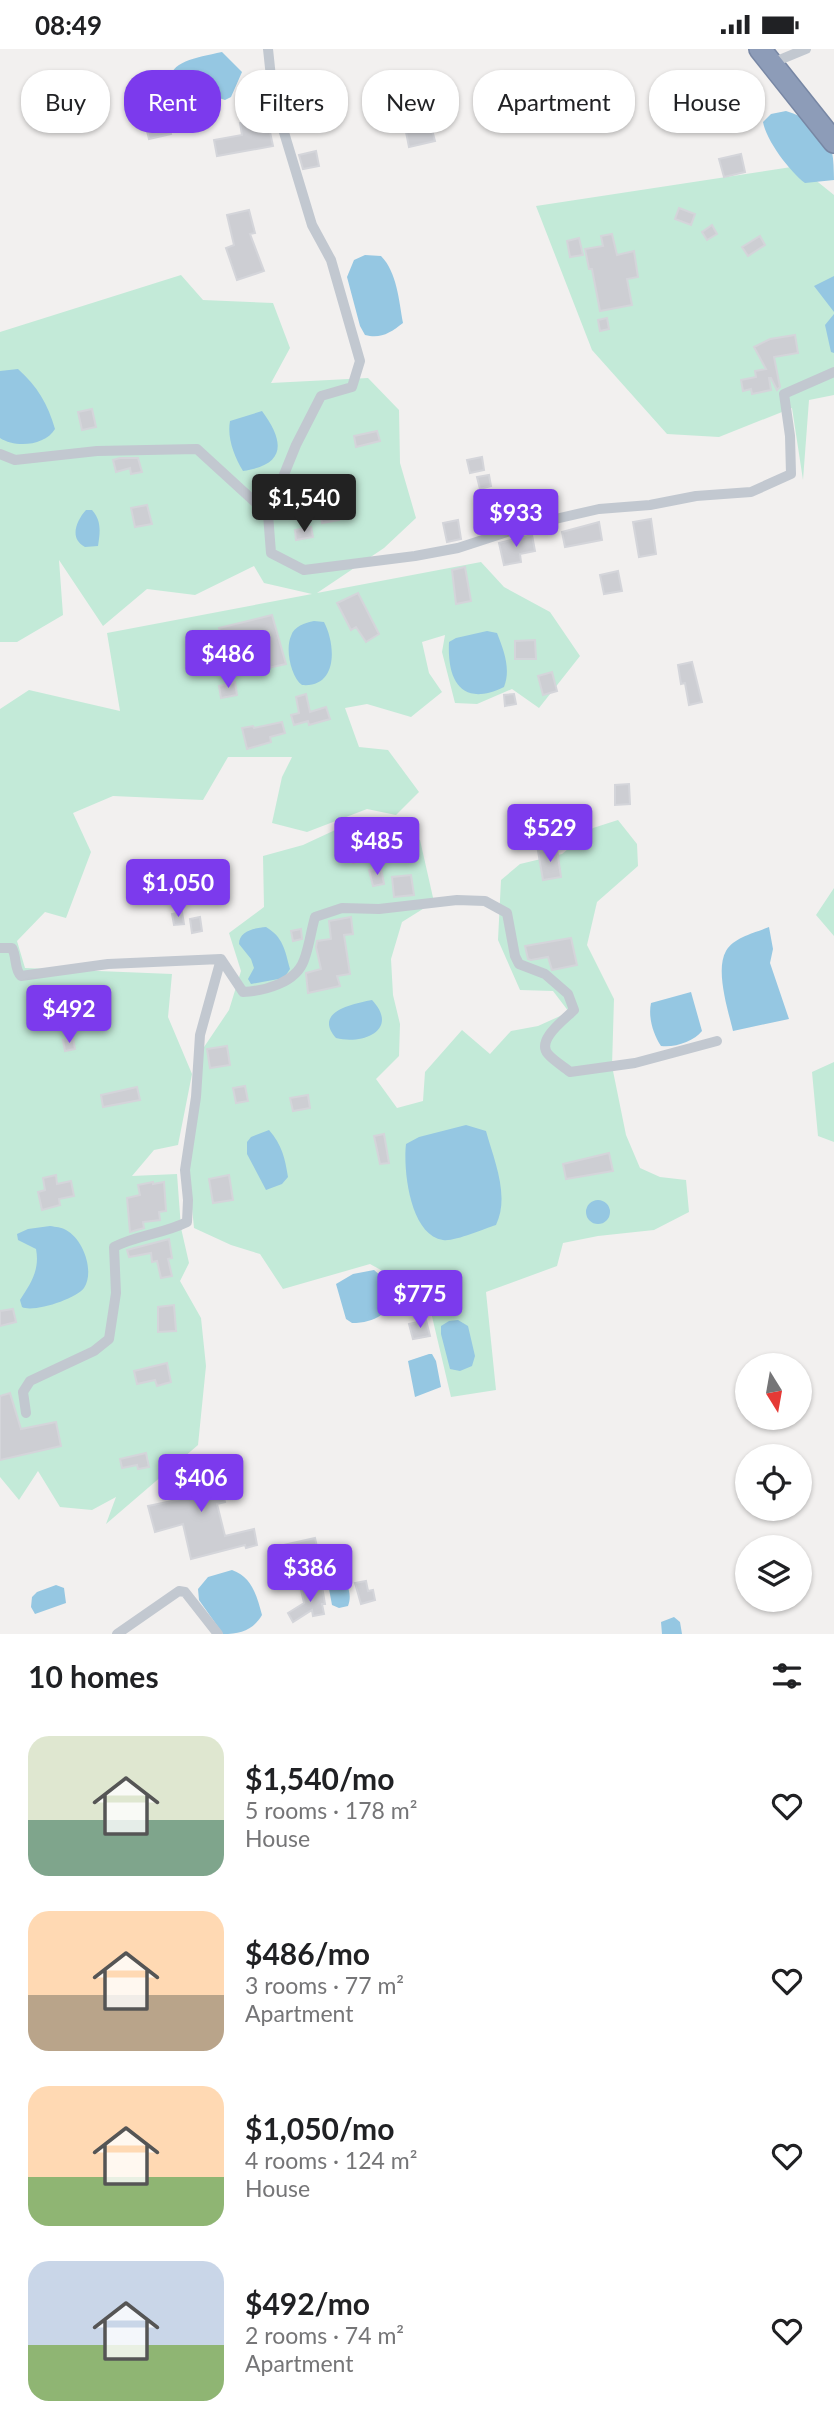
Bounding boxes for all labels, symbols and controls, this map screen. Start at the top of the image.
text: 08:49 [35,9,102,41]
chip: Buy [21,70,110,133]
chip: Rent [124,70,221,133]
chip: Filters [235,70,348,133]
chip: New [362,70,459,133]
chip: Apartment [473,70,635,133]
chip: House [649,70,765,133]
pin: $1,540 [247,475,361,534]
text: $1,540 [268,483,340,511]
pin: $933 [475,489,557,549]
text: $933 [489,498,543,526]
pin: $486 [187,631,269,690]
text: $486 [201,639,255,667]
pin: $529 [509,805,591,864]
text: $529 [523,813,577,841]
pin: $485 [336,817,418,877]
text: $485 [350,826,404,854]
pin: $1,050 [121,859,235,919]
text: $1,050 [142,868,214,896]
pin: $492 [28,985,110,1045]
text: $492 [42,994,96,1022]
pin: $775 [379,1271,461,1330]
text: $775 [393,1279,447,1307]
north arrow [735,1353,812,1430]
map controls [735,1353,812,1612]
button: locate [735,1444,812,1521]
pin: $406 [160,1455,242,1514]
text: $406 [174,1463,228,1491]
button: layers [735,1535,812,1612]
pin: $386 [269,1545,351,1604]
text: $386 [283,1553,337,1581]
icon: filters [768,1657,806,1695]
text: 10 homes [28,1658,159,1694]
text: $1,540/mo [245,1760,394,1796]
icon: home [84,1764,168,1848]
icon: heart [768,1787,806,1825]
text: 5 rooms · 178 m² [245,1796,417,1824]
text: House [245,1824,310,1852]
text: $486/mo [245,1935,370,1971]
icon: home [84,1939,168,2023]
icon: heart [768,1962,806,2000]
text: 3 rooms · 77 m² [245,1971,404,1999]
text: Apartment [245,1999,353,2027]
text: $1,050/mo [245,2110,394,2146]
icon: home [84,2114,168,2198]
icon: heart [768,2137,806,2175]
text: 4 rooms · 124 m² [245,2146,417,2174]
text: House [245,2174,310,2202]
text: $492/mo [245,2285,370,2321]
icon: home [84,2289,168,2373]
icon: heart [768,2312,806,2350]
text: 2 rooms · 74 m² [245,2321,404,2349]
text: Apartment [245,2349,353,2377]

